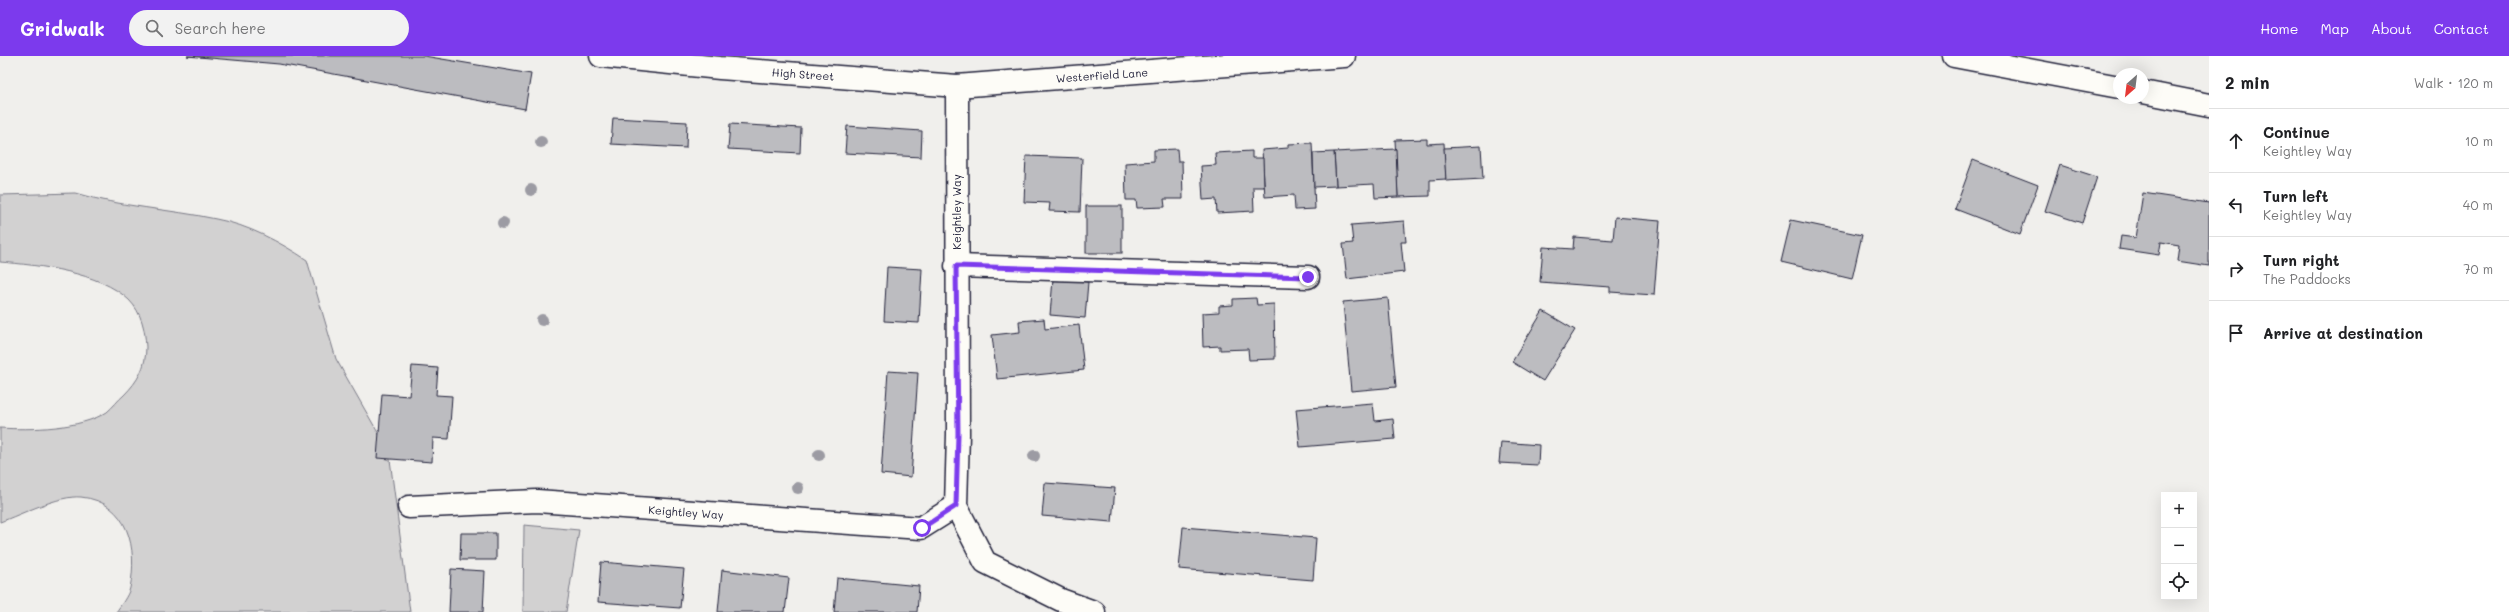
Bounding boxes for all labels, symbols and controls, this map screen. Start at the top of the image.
search box [129,10,409,46]
text: Gridwalk [20,16,105,41]
icon: search [143,17,165,39]
text: Search here [175,18,266,38]
text: Home [2260,19,2298,38]
text: Map [2320,19,2349,38]
text: About [2371,19,2412,38]
text: Contact [2434,19,2489,38]
street label: High Street [771,64,835,84]
street label: Westerfield Lane [1055,64,1149,86]
north arrow [2113,68,2149,104]
text: 2 min [2225,71,2270,93]
text: Walk · 120 m [2414,74,2493,91]
text: Continue [2263,122,2330,142]
icon: ahead [2225,130,2247,152]
text: 10 m [2465,132,2493,149]
text: Keightley Way [2263,142,2352,159]
street label: Keightley Way [949,174,964,250]
text: Turn left [2263,186,2328,206]
icon: left [2225,194,2247,216]
text: 40 m [2463,196,2493,213]
text: Keightley Way [2263,206,2352,223]
text: Turn right [2263,250,2340,270]
icon: right [2225,258,2247,280]
text: 70 m [2463,260,2493,277]
route end [1299,268,1317,286]
text: The Paddocks [2263,270,2351,287]
icon: arrive [2225,322,2247,344]
text: Arrive at destination [2263,323,2423,343]
map controls [2161,492,2197,600]
button: + [2161,492,2197,528]
street label: Keightley Way [648,502,724,522]
route start [913,519,931,537]
button: − [2161,528,2197,564]
button: locate [2161,564,2197,600]

